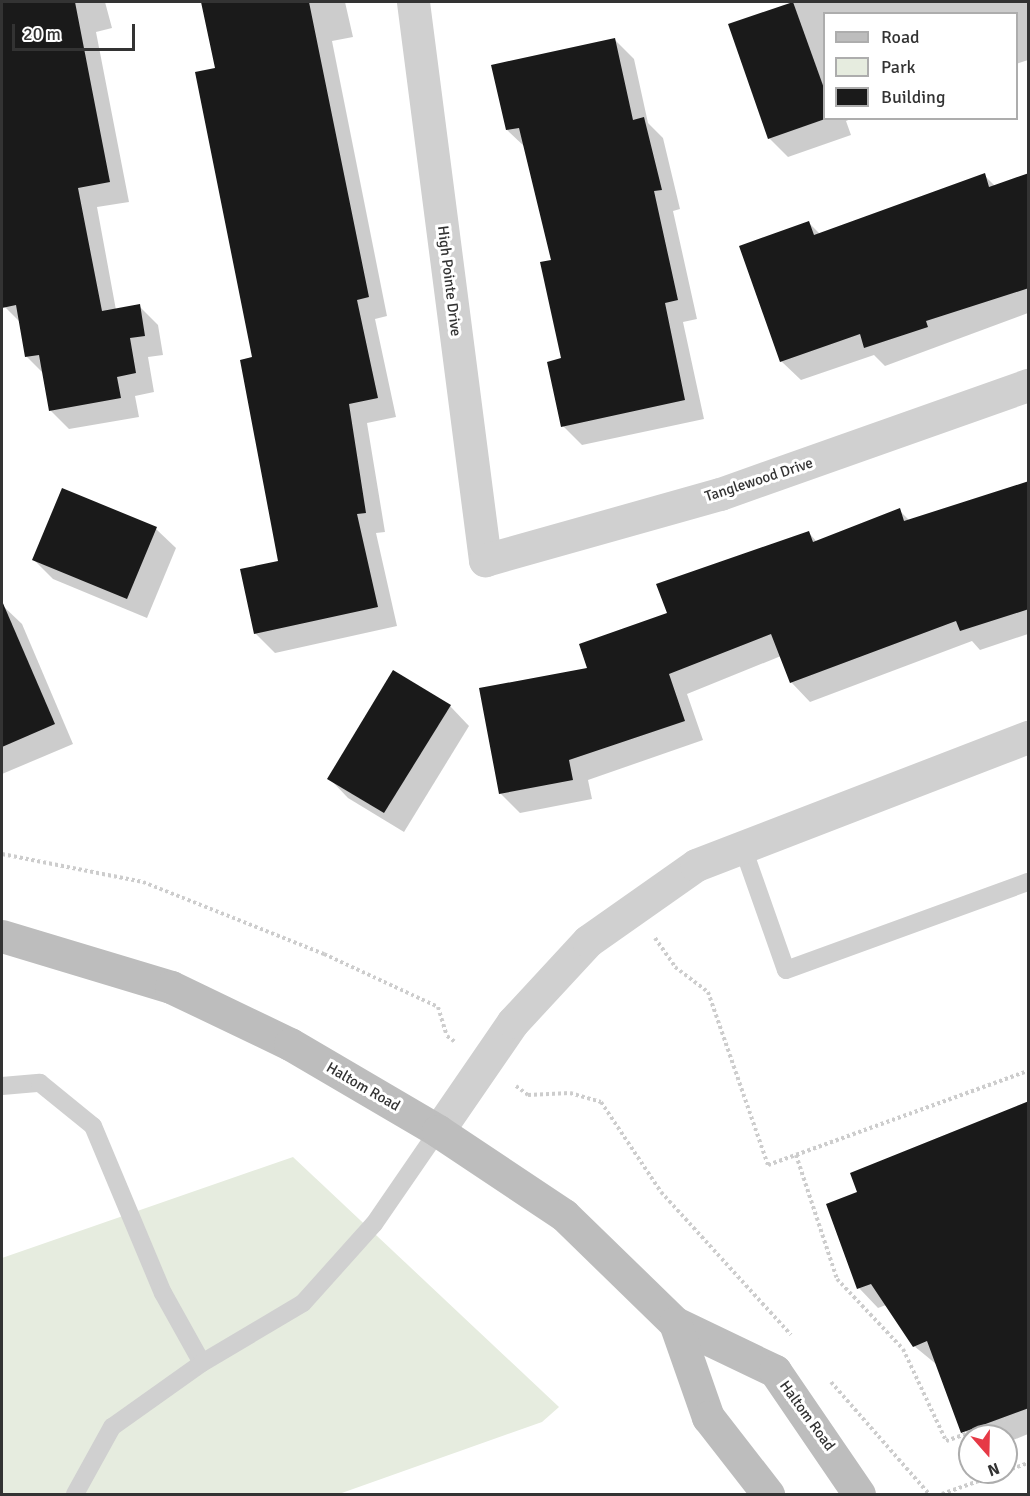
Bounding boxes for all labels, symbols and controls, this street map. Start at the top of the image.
scale bar [15,12,138,50]
legend [823,12,1018,120]
text: 20 m [23,23,61,45]
text: Road [881,26,920,48]
text: Park [881,56,916,78]
text: Building [881,86,945,108]
street label: High Pointe Drive [433,225,465,337]
street label: Tanglewood Drive [703,454,815,506]
street label: Haltom Road [323,1059,403,1115]
street label: Haltom Road [776,1377,838,1455]
north arrow [958,1424,1018,1484]
text: N [985,1458,1002,1480]

